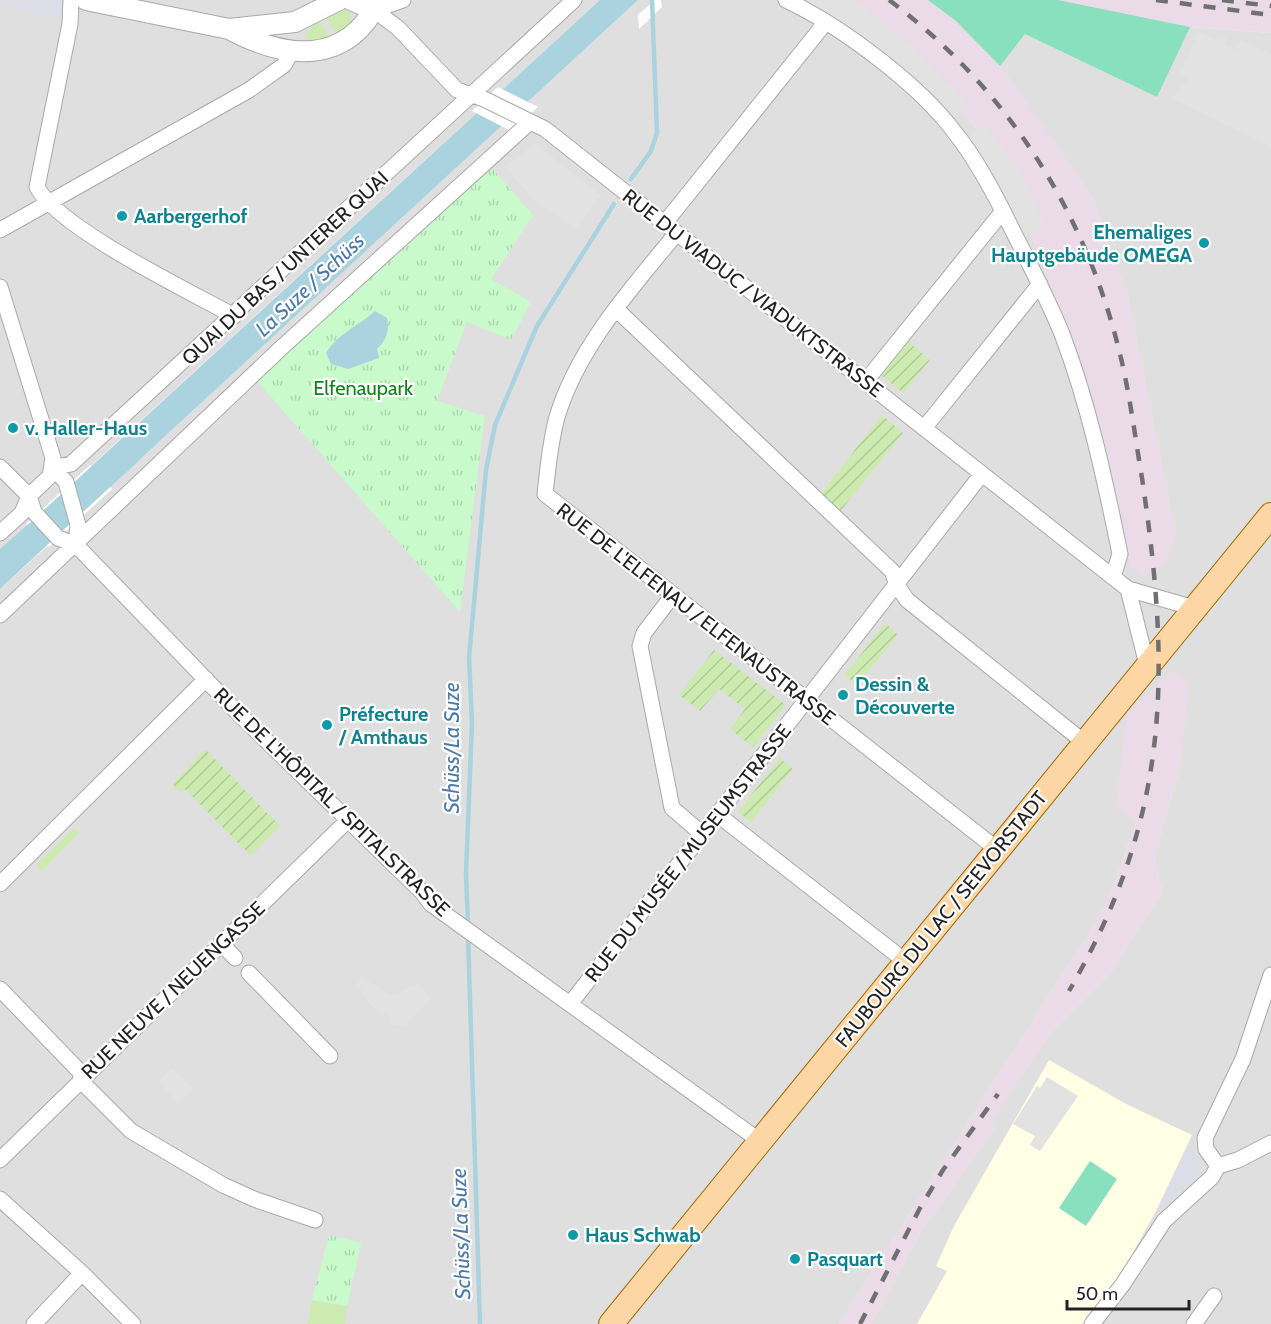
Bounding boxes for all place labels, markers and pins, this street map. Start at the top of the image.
place label: Aarbergerhof [134,204,247,228]
marker: Aarbergerhof [115,209,129,223]
place label: Ehemaliges Hauptgebäude OMEGA [991,220,1192,267]
marker: Ehemaliges Hauptgebäude OMEGA [1197,236,1211,250]
place label: v. Haller-Haus [25,416,147,440]
marker: v. Haller-Haus [6,421,20,435]
place label: Dessin & Découverte [855,672,955,719]
marker: Dessin & Découverte [836,688,850,702]
place label: Préfecture / Amthaus [338,702,428,749]
marker: Préfecture / Amthaus [320,718,334,732]
place label: Haus Schwab [585,1223,701,1247]
marker: Haus Schwab [566,1228,580,1242]
place label: Pasquart [807,1247,883,1271]
marker: Pasquart [788,1252,802,1266]

